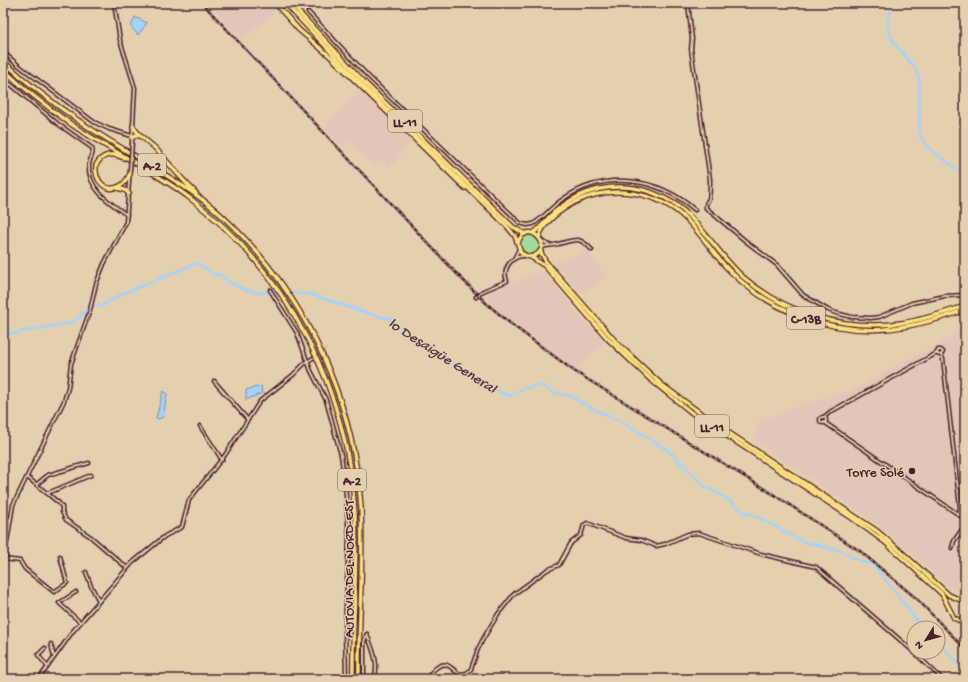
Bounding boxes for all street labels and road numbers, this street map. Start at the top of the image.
road number: LL-11 [388,110,422,132]
road number: A-2 [138,154,166,176]
road number: C-13B [787,307,825,329]
road number: LL-11 [695,415,729,437]
road number: A-2 [338,469,366,491]
street label: AUTOVIA DEL NORD-EST [342,499,359,638]

